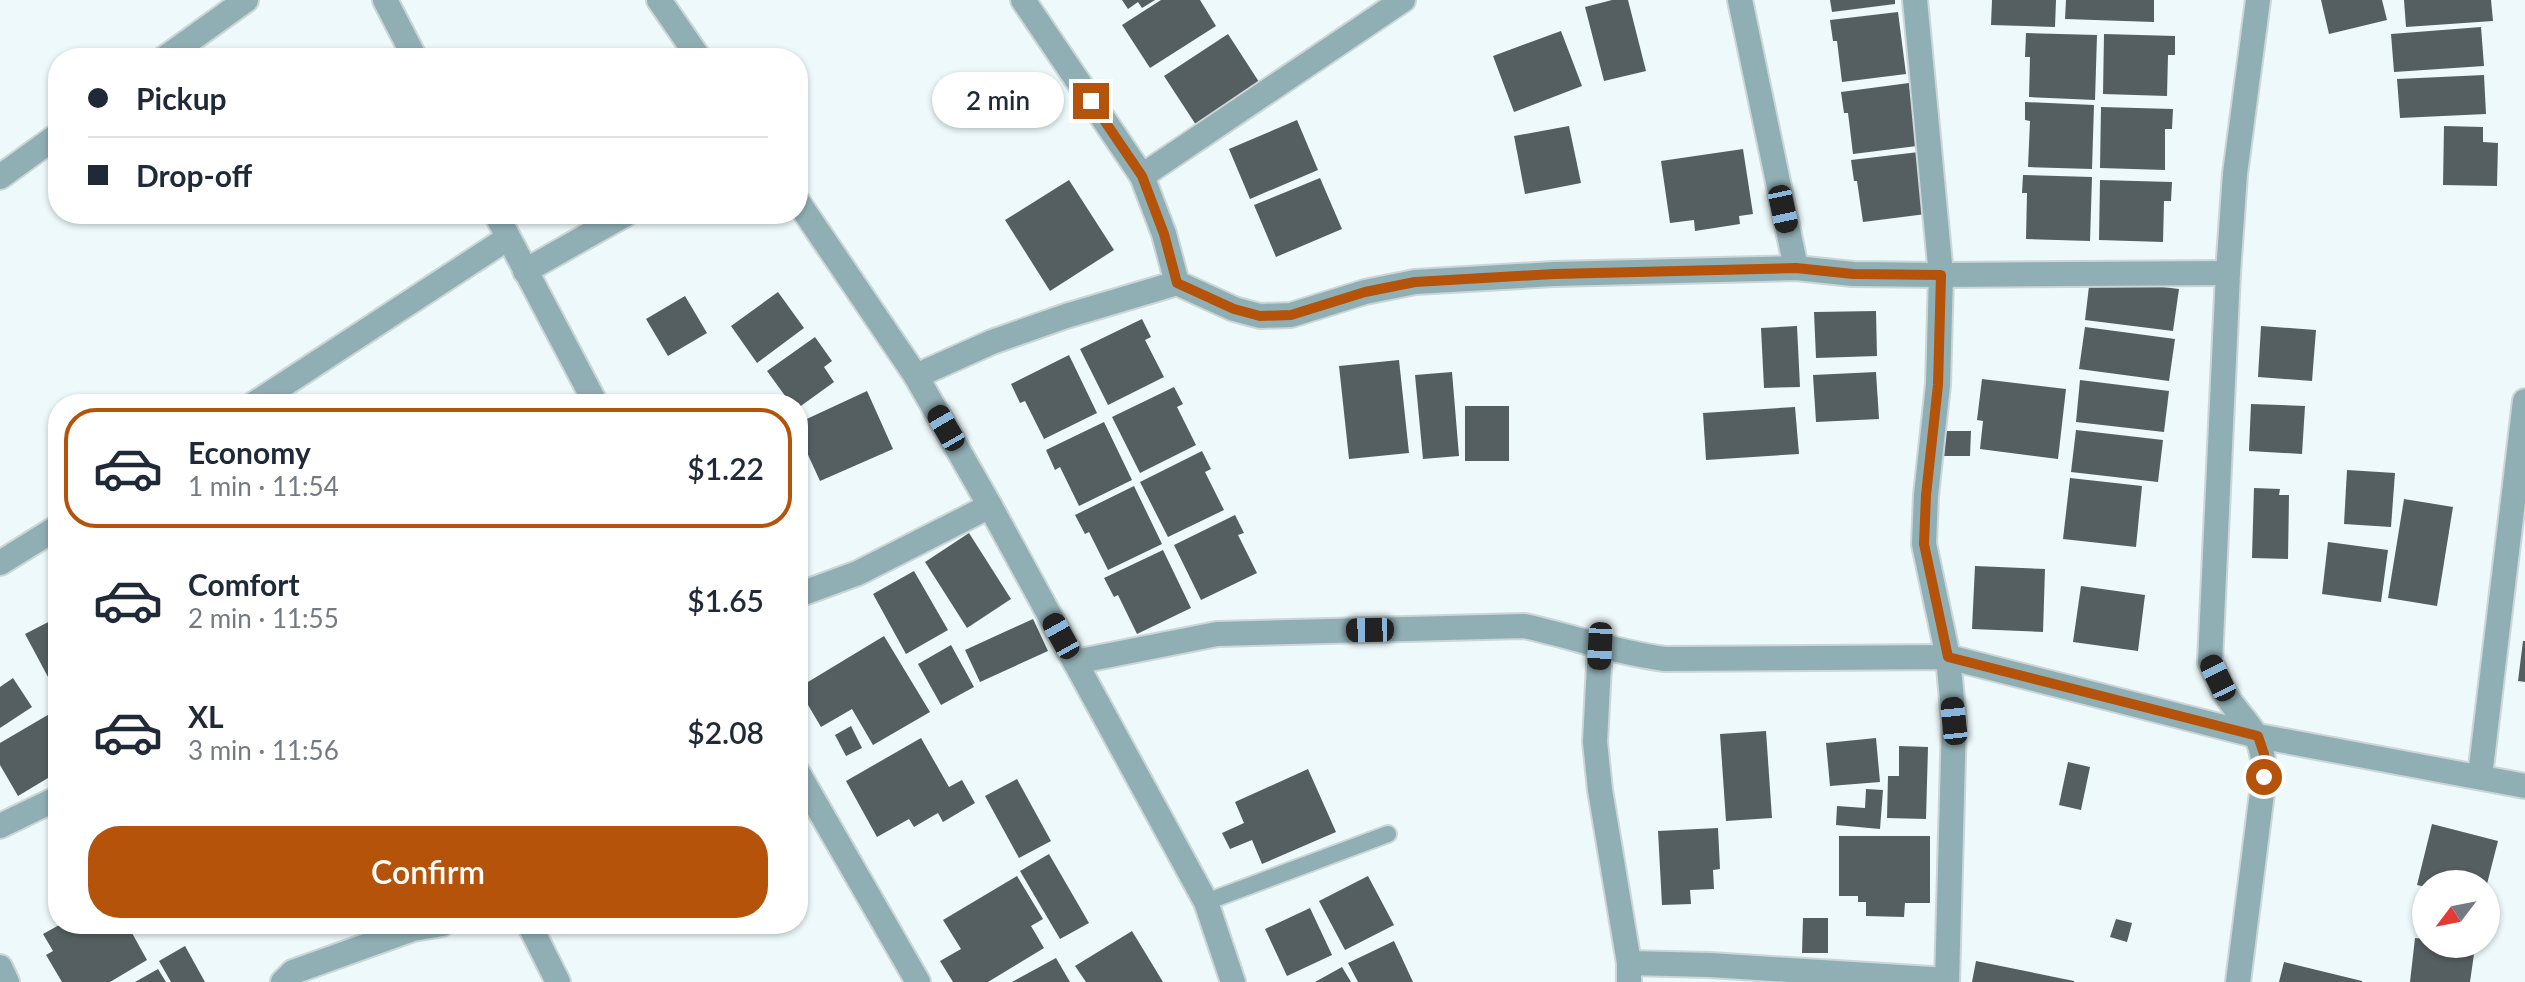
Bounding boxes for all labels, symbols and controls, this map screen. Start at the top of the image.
callout: 2 min [931,73,1063,129]
text: Pickup [136,80,227,116]
route end [1073,83,1109,119]
text: 2 min [966,84,1030,116]
text: Drop-off [136,157,252,193]
car [1766,183,1800,235]
car [924,401,968,455]
icon: car [92,432,164,504]
text: Economy [188,434,311,470]
text: $1.22 [687,450,764,486]
text: 1 min · 11:54 [188,470,339,502]
icon: car [92,564,164,636]
text: Comfort [188,566,300,602]
text: $1.65 [687,582,764,618]
text: 2 min · 11:55 [188,602,339,634]
car [1039,609,1083,663]
car [1346,618,1394,642]
car [1587,621,1613,671]
car [2197,651,2239,705]
icon: car [92,696,164,768]
car [1940,696,1968,746]
text: XL [188,698,224,734]
text: $2.08 [687,714,764,750]
text: 3 min · 11:56 [188,734,339,766]
route start [2246,759,2282,795]
button: Confirm [88,826,768,918]
north arrow [2412,870,2500,958]
map controls [2412,870,2500,958]

